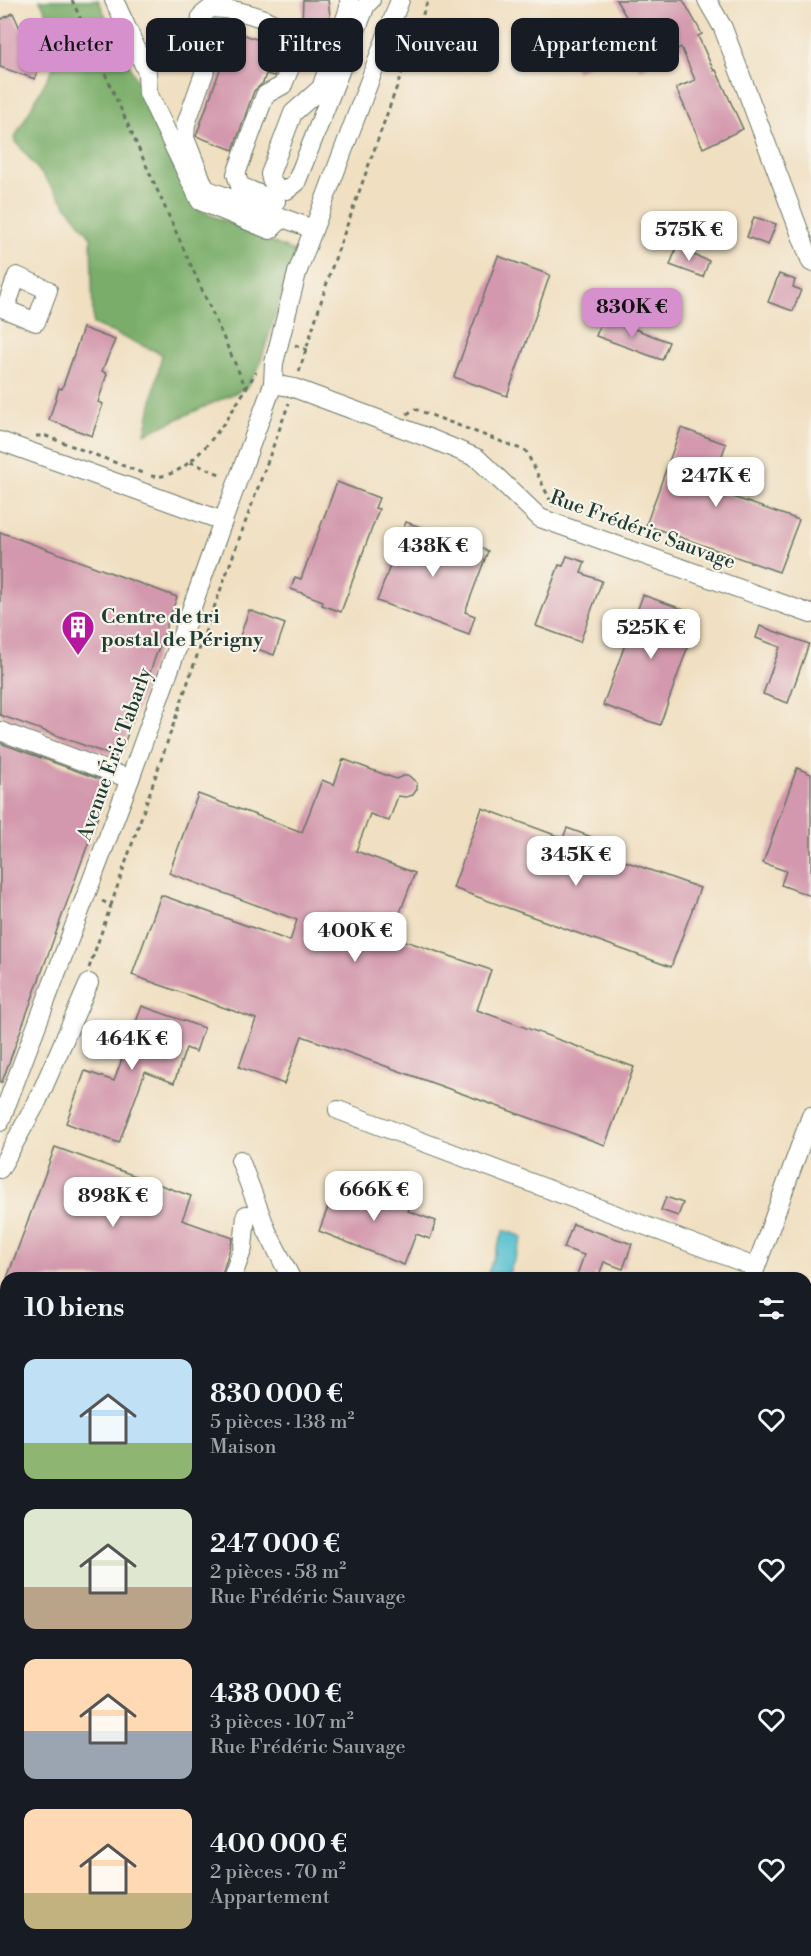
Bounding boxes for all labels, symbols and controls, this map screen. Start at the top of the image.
chip: Acheter [18,18,134,72]
chip: Louer [146,18,246,72]
chip: Filtres [258,18,363,72]
chip: Nouveau [375,18,499,72]
chip: Appartement [511,18,679,72]
pin: 575K € [640,211,738,262]
text: 575K € [655,218,723,243]
pin: 830K € [583,288,681,339]
text: 830K € [596,295,668,320]
pin: 247K € [667,457,765,508]
text: 247K € [681,464,751,489]
street label: Rue Frédéric Sauvage [546,485,739,576]
pin: 438K € [384,527,482,578]
text: 438K € [398,534,468,559]
place label: Centre de tri postal de Périgny [101,605,264,653]
building icon: Centre de tri postal de Périgny [60,609,96,656]
pin: 525K € [602,609,700,660]
text: 525K € [616,616,686,641]
street label: Avenue Éric Tabarly [71,664,158,845]
pin: 345K € [527,836,625,887]
text: 345K € [541,843,611,868]
pin: 400K € [306,912,404,963]
text: 400K € [318,919,392,944]
pin: 464K € [83,1020,181,1071]
text: 464K € [96,1027,168,1052]
pin: 666K € [325,1171,423,1222]
pin: 898K € [64,1177,162,1228]
text: 666K € [339,1178,409,1203]
text: 898K € [78,1184,148,1209]
text: 10 biens [24,1292,124,1324]
icon: filters [755,1292,788,1325]
text: 830 000 € [210,1378,343,1410]
icon: home [72,1383,144,1455]
icon: heart [755,1403,788,1436]
text: 5 pièces · 138 m² [210,1410,354,1435]
text: Maison [210,1435,276,1460]
text: 247 000 € [210,1528,340,1560]
icon: home [72,1533,144,1605]
icon: heart [755,1553,788,1586]
text: 2 pièces · 58 m² [210,1560,346,1585]
text: Rue Frédéric Sauvage [210,1585,405,1610]
text: 438 000 € [210,1678,342,1710]
icon: home [72,1683,144,1755]
icon: heart [755,1703,788,1736]
text: 3 pièces · 107 m² [210,1710,354,1735]
text: Rue Frédéric Sauvage [210,1735,405,1760]
text: 400 000 € [210,1828,347,1860]
icon: home [72,1833,144,1905]
icon: heart [755,1853,788,1886]
text: 2 pièces · 70 m² [210,1860,346,1885]
text: Appartement [210,1885,330,1910]

